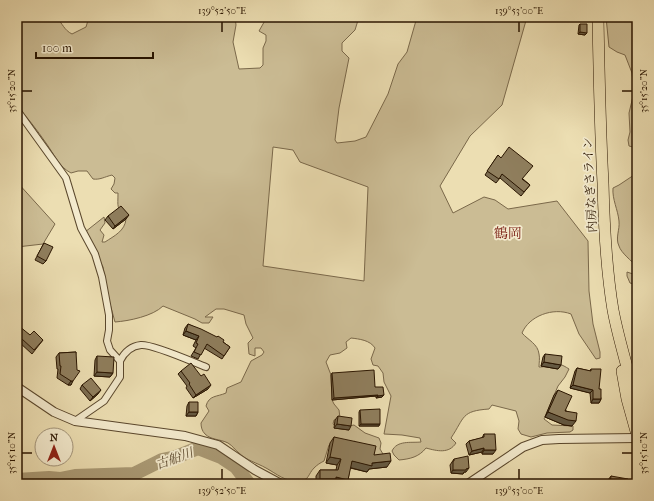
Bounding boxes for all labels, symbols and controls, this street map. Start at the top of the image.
text: 139°52'50"E [198,5,246,17]
text: 139°53'00"E [495,5,543,17]
scale bar [36,34,153,60]
text: 100 m [42,41,72,55]
text: 35°15'20"N [6,68,18,113]
text: 35°15'20"N [638,68,650,113]
street label: 内房なぎさライン [581,137,599,233]
district label: 鶴岡 [494,225,522,242]
north arrow [34,427,74,467]
text: 35°15'10"N [6,431,18,474]
text: N [50,431,59,444]
text: 35°15'10"N [638,431,650,474]
water label: 古船川 [153,444,197,472]
text: 139°52'50"E [198,485,246,497]
text: 139°53'00"E [495,485,543,497]

